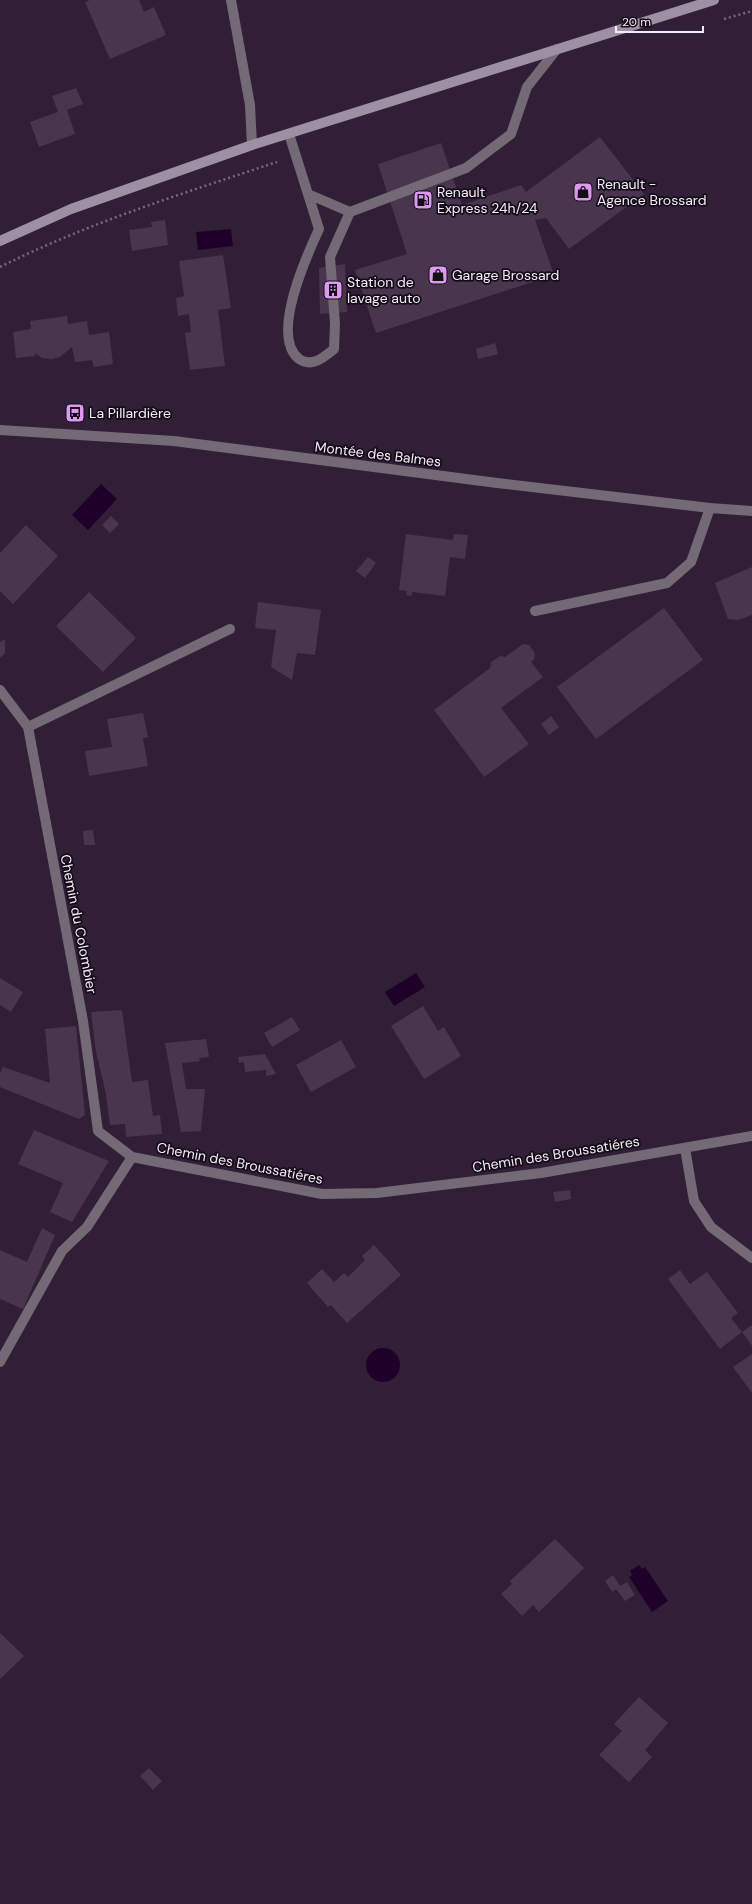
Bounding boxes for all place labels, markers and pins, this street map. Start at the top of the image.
place label: Renault - Agence Brossard [597,175,707,209]
shop icon: Renault - Agence Brossard [572,181,594,203]
place label: Renault Express 24h/24 [437,183,538,217]
fuel station icon: Renault Express 24h/24 [412,189,434,211]
shop icon: Garage Brossard [427,264,449,286]
place label: Garage Brossard [452,266,559,284]
place label: Station de lavage auto [347,273,421,307]
building icon: Station de lavage auto [322,279,344,301]
bus stop icon: La Pillardière [64,402,86,424]
place label: La Pillardière [89,404,171,422]

